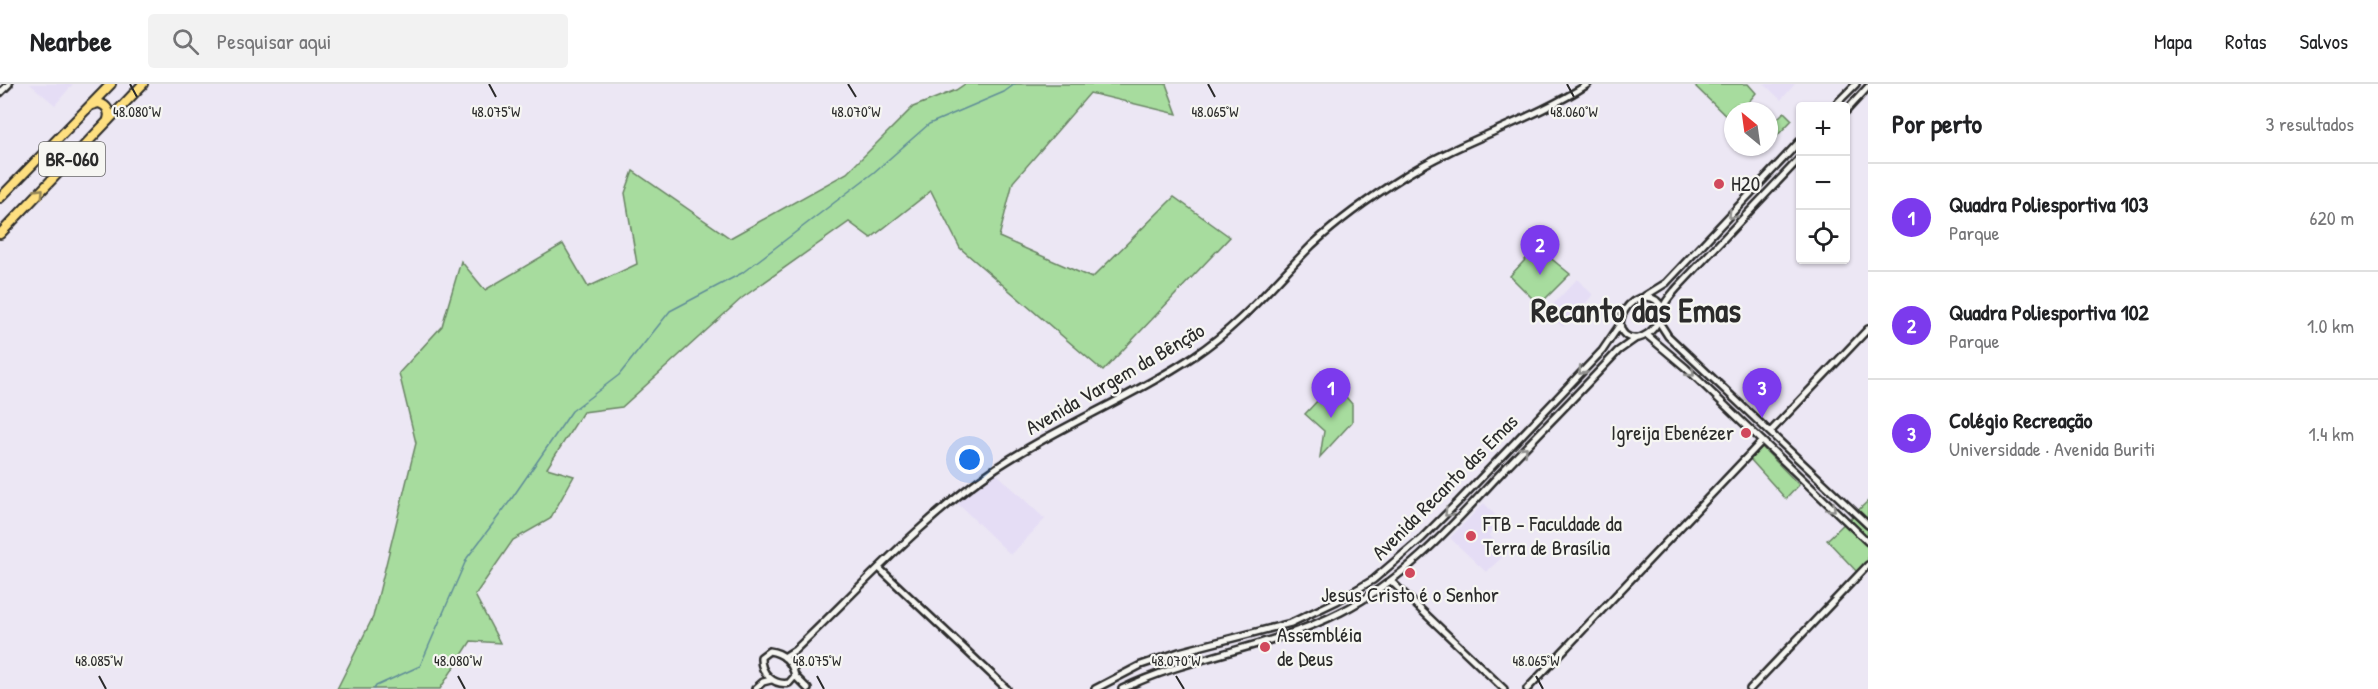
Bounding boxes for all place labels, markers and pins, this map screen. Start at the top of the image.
place label: H20 [1731,169,1760,198]
marker: H20 [1712,177,1726,191]
pin: 2 [1520,226,1560,275]
pin: 1 [1312,368,1350,418]
pin: 3 [1742,368,1782,418]
place label: Igreija Ebenézer [1611,418,1734,447]
marker: Igreija Ebenézer [1739,426,1753,440]
place label: FTB - Faculdade da Terra de Brasília [1482,509,1622,562]
marker: FTB - Faculdade da Terra de Brasília [1464,529,1478,543]
marker: Jesus Cristo é o Senhor [1403,566,1417,580]
place label: Jesus Cristo é o Senhor [1321,580,1499,609]
place label: Assembléia de Deus [1277,620,1362,673]
marker: Assembléia de Deus [1258,640,1272,654]

